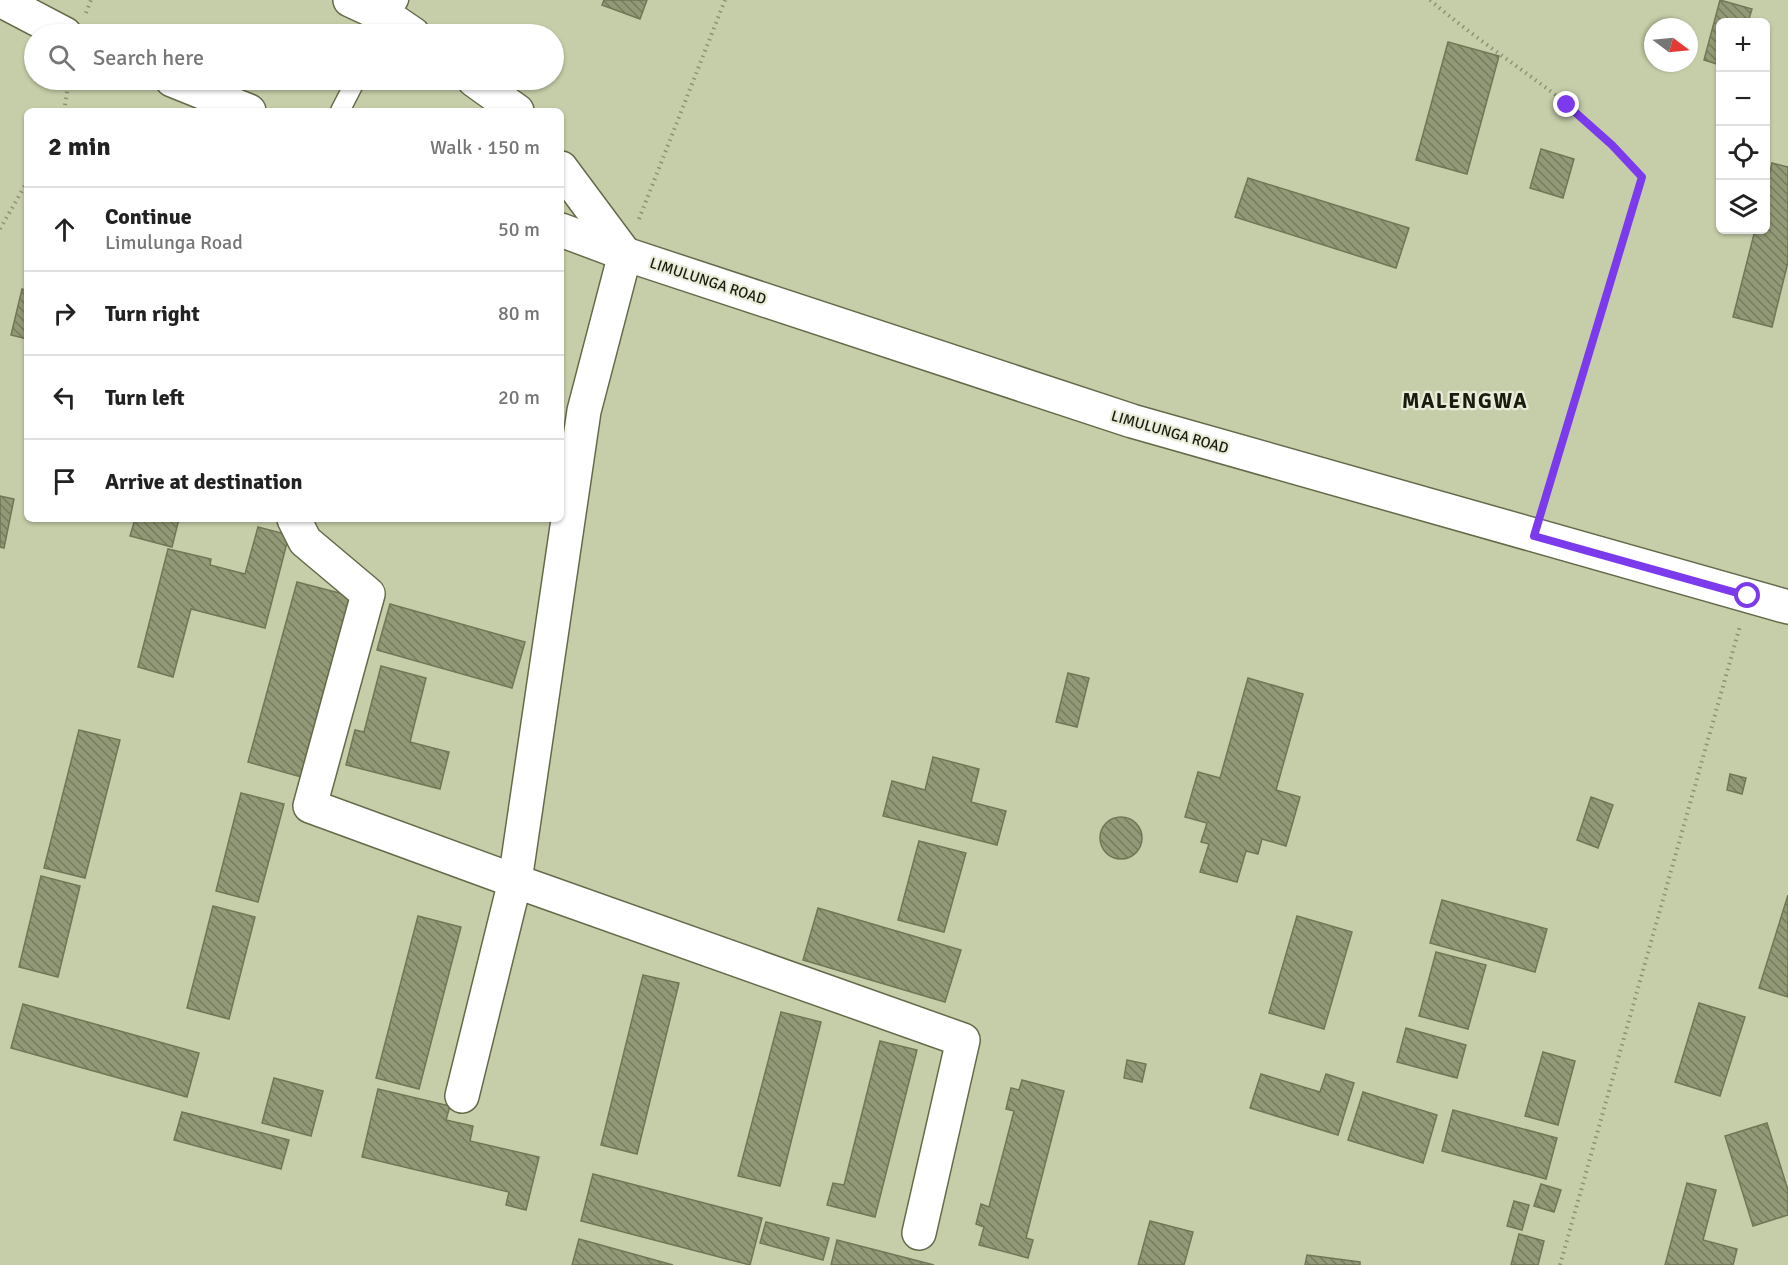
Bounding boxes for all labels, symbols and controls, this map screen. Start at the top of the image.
north arrow [1644,18,1698,72]
map controls [1716,18,1770,234]
button: + [1716,18,1770,72]
search box [24,24,564,90]
icon: search [45,41,78,74]
text: Search here [93,44,204,71]
button: − [1716,72,1770,126]
route end [1553,91,1579,117]
button: locate [1716,126,1770,180]
text: 2 min [48,131,111,163]
text: Walk · 150 m [430,135,540,160]
button: layers [1716,180,1770,234]
text: Continue [105,203,192,230]
icon: ahead [48,213,81,246]
text: 50 m [498,217,540,242]
text: Limulunga Road [105,230,243,255]
street label: LIMULUNGA ROAD [648,254,768,308]
icon: right [48,297,81,330]
text: Turn right [105,300,200,327]
text: 80 m [498,301,540,326]
icon: left [48,381,81,414]
text: Turn left [105,384,185,411]
text: 20 m [498,385,540,410]
district label: MALENGWA [1402,388,1528,414]
street label: LIMULUNGA ROAD [1109,407,1231,457]
icon: arrive [48,465,81,498]
text: Arrive at destination [105,468,302,495]
route start [1734,582,1760,608]

